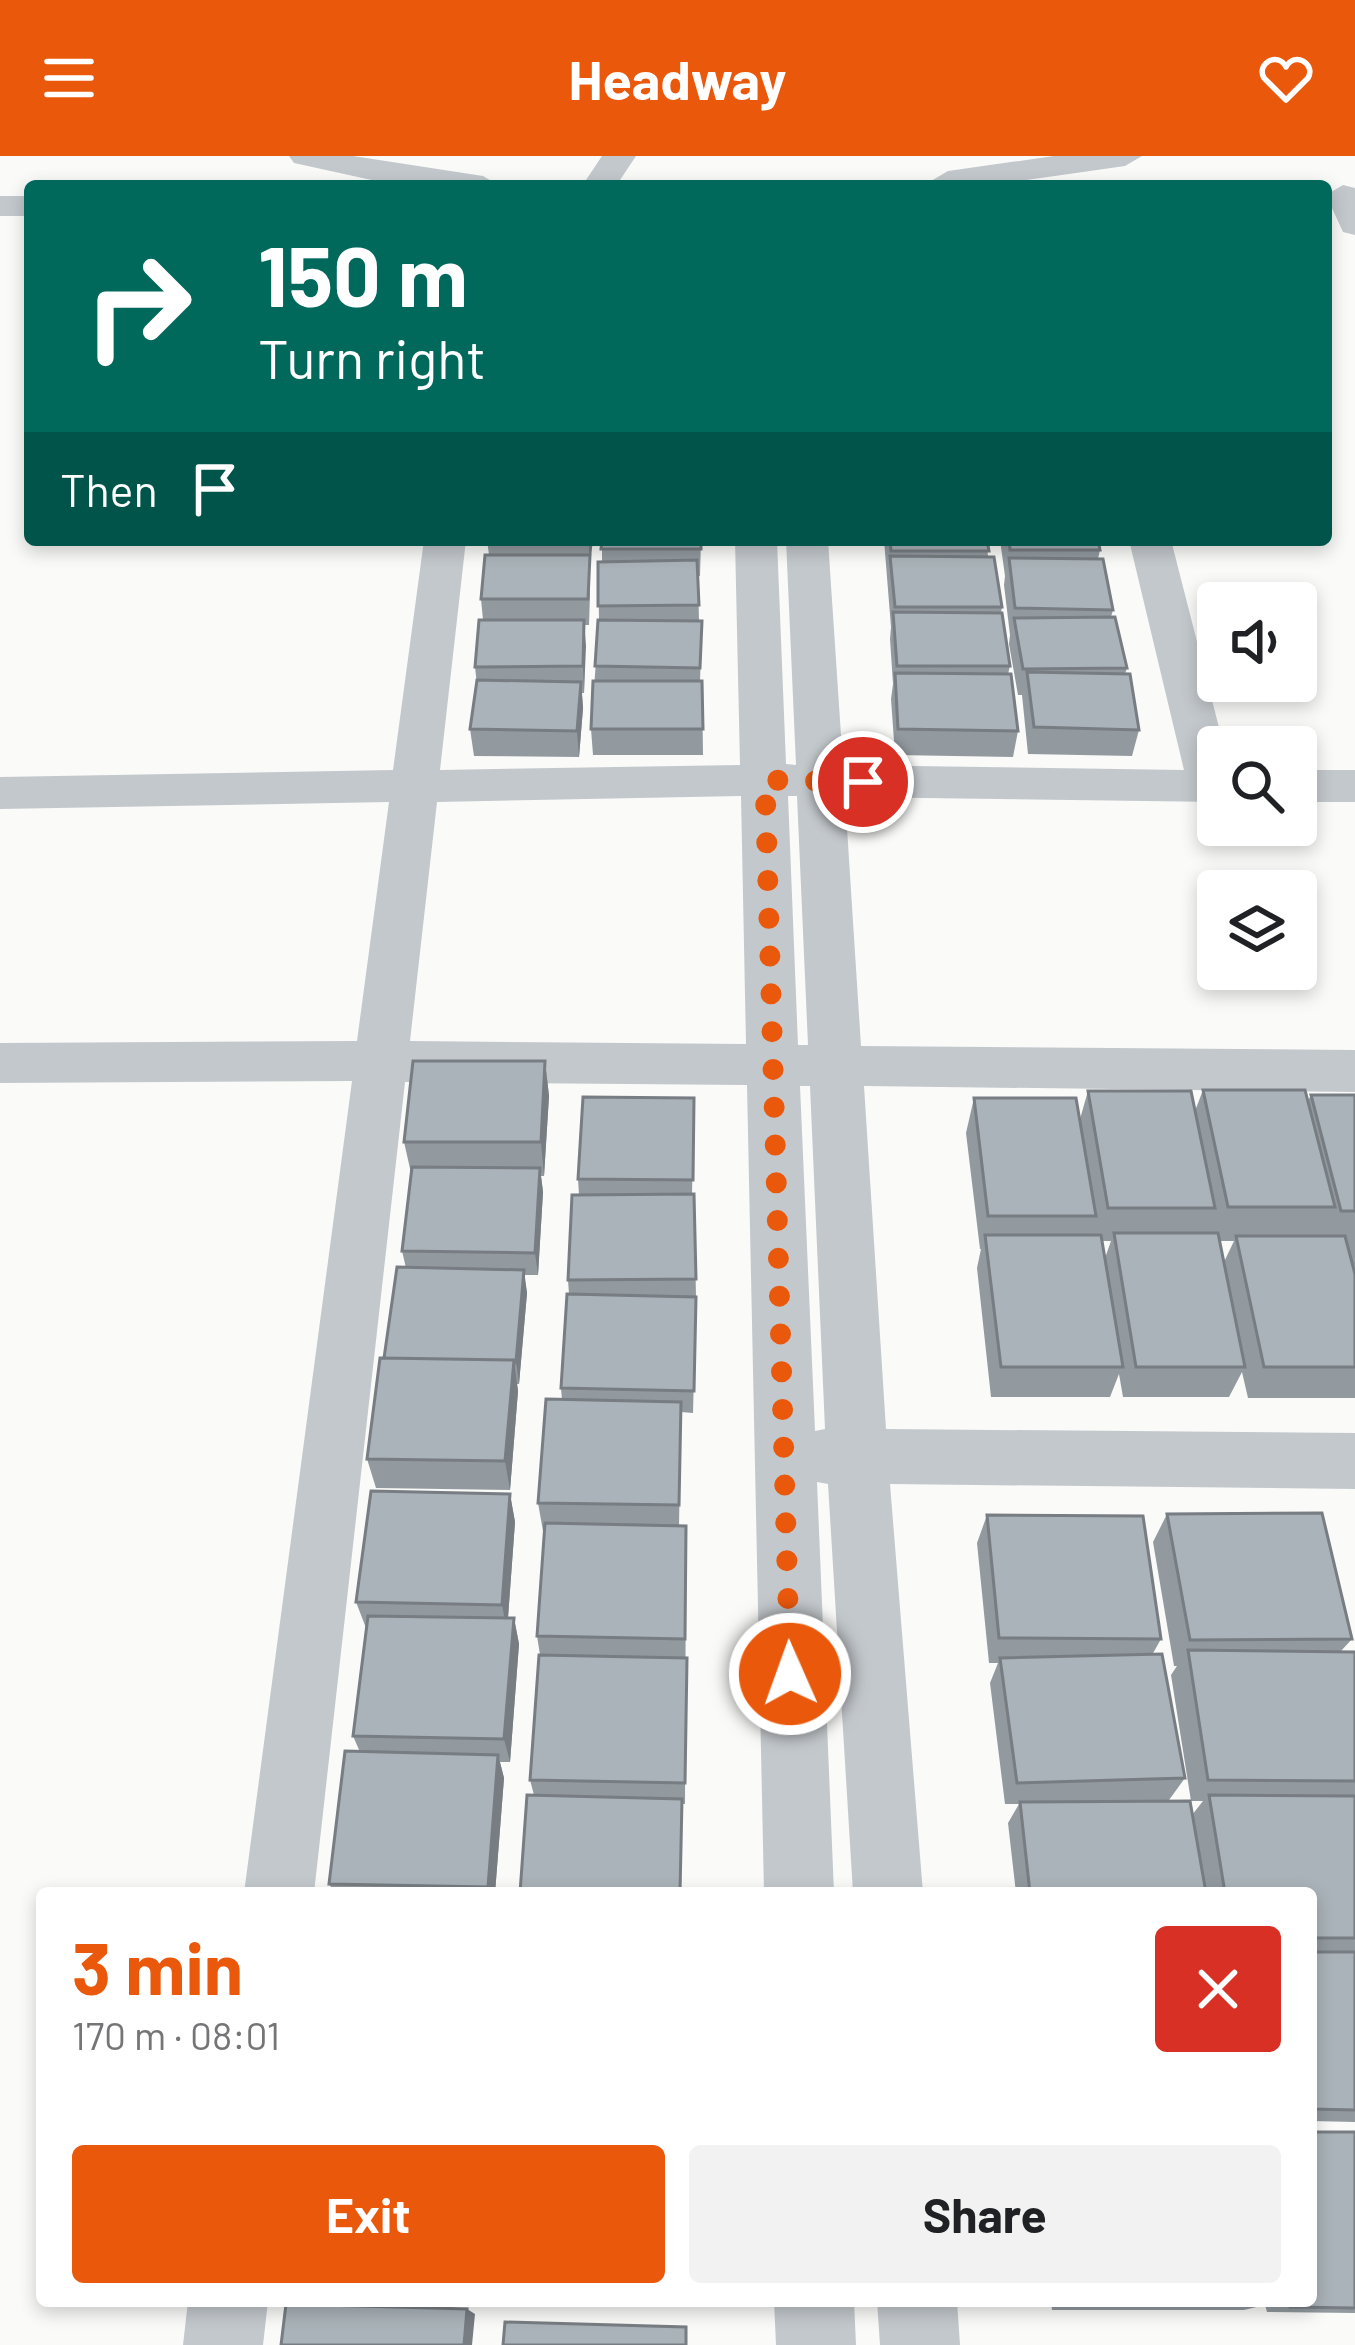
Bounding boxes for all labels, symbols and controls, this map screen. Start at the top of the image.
icon: menu [36,45,102,111]
icon: heart [1253,45,1319,111]
text: Headway [569,46,787,111]
text: 150 m [258,223,468,324]
icon: right [60,228,216,384]
text: Turn right [258,325,486,390]
icon: arrive [182,456,248,522]
text: Then [60,462,158,516]
map controls [1197,582,1317,990]
button: sound [1197,582,1317,702]
button: search [1197,726,1317,846]
pin [812,731,914,833]
icon: arrive [830,749,896,815]
button: layers [1197,870,1317,990]
position arrow [727,1611,853,1737]
text: 3 min [72,1923,243,2009]
button: close [1155,1926,1281,2052]
text: 170 m · 08:01 [72,2011,280,2058]
button: Exit [72,2145,665,2283]
button: Share [689,2145,1281,2283]

